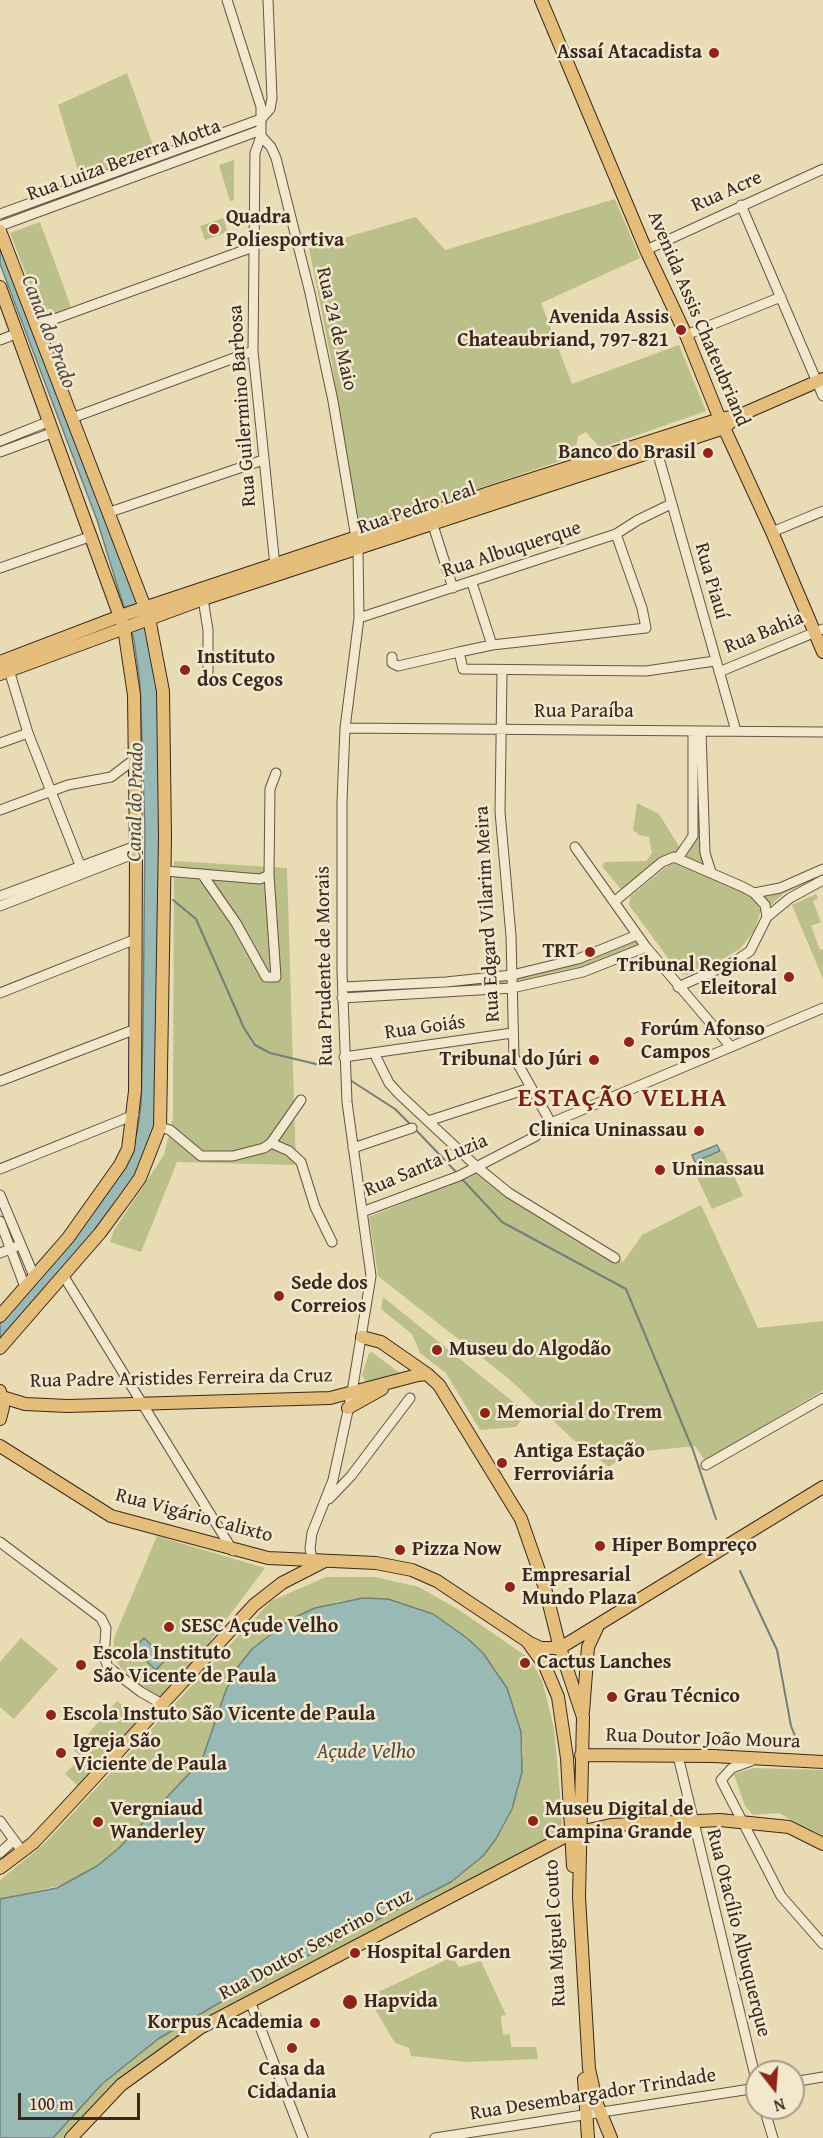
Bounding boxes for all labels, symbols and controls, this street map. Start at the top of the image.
place label: Assaí Atacadista [557,41,702,65]
marker: Assaí Atacadista [707,46,721,60]
street label: Rua Luiza Bezerra Motta [24,115,224,207]
street label: Rua Acre [688,166,766,218]
place label: Quadra Poliesportiva [226,206,344,253]
street label: Avenida Assis Chateubriand [642,208,754,430]
marker: Quadra Poliesportiva [207,222,221,236]
street label: Rua 24 de Maio [310,265,362,393]
water label: Canal do Prado [15,272,81,392]
street label: Rua Guilermino Barbosa [224,304,262,508]
place label: Avenida Assis Chateaubriand, 797-821 [457,306,669,353]
marker: Avenida Assis Chateaubriand, 797-821 [674,323,688,337]
place label: Banco do Brasil [558,441,696,465]
marker: Banco do Brasil [701,446,715,460]
street label: Rua Pedro Leal [355,478,479,540]
street label: Rua Albuquerque [440,516,584,584]
street label: Rua Piauí [689,540,733,622]
street label: Rua Bahia [721,606,807,660]
place label: Instituto dos Cegos [197,646,283,693]
marker: Instituto dos Cegos [178,663,192,677]
street label: Rua Paraíba [534,700,634,724]
water label: Canal do Prado [122,742,150,862]
street label: Rua Edgard Vilarim Meira [470,805,506,1023]
street label: Rua Prudente de Morais [311,866,339,1066]
place label: TRT [542,940,578,964]
marker: TRT [583,945,597,959]
place label: Tribunal Regional Eleitoral [617,954,777,1001]
marker: Tribunal Regional Eleitoral [782,970,796,984]
street label: Rua Goiás [383,1010,467,1046]
place label: Forúm Afonso Campos [641,1018,765,1065]
marker: Forúm Afonso Campos [622,1035,636,1049]
place label: Tribunal do Júri [439,1048,582,1072]
marker: Tribunal do Júri [587,1053,601,1067]
district label: ESTAÇÃO VELHA [518,1083,728,1115]
place label: Clinica Uninassau [529,1119,687,1143]
marker: Clinica Uninassau [692,1124,706,1138]
street label: Rua Santa Luzia [361,1129,491,1203]
place label: Uninassau [672,1158,764,1182]
marker: Uninassau [653,1163,667,1177]
place label: Sede dos Correios [291,1272,368,1319]
marker: Sede dos Correios [272,1289,286,1303]
place label: Museu do Algodão [449,1338,611,1362]
marker: Museu do Algodão [430,1343,444,1357]
street label: Rua Padre Aristides Ferreira da Cruz [30,1364,332,1394]
place label: Memorial do Trem [497,1401,662,1425]
marker: Memorial do Trem [478,1406,492,1420]
place label: Antiga Estação Ferroviária [514,1440,645,1487]
marker: Antiga Estação Ferroviária [495,1456,509,1470]
street label: Rua Vigário Calixto [113,1483,275,1549]
place label: Hiper Bompreço [612,1534,757,1558]
place label: Pizza Now [412,1538,502,1562]
marker: Hiper Bompreço [593,1539,607,1553]
marker: Pizza Now [393,1543,407,1557]
place label: Empresarial Mundo Plaza [522,1564,637,1611]
marker: Empresarial Mundo Plaza [503,1580,517,1594]
place label: SESC Açude Velho [181,1615,338,1639]
marker: SESC Açude Velho [162,1620,176,1634]
place label: Escola Instituto São Vicente de Paula [93,1642,277,1689]
place label: Cactus Lanches [537,1651,671,1675]
marker: Cactus Lanches [518,1656,532,1670]
marker: Escola Instituto São Vicente de Paula [74,1658,88,1672]
place label: Grau Técnico [624,1685,740,1709]
marker: Grau Técnico [605,1690,619,1704]
place label: Escola Instuto São Vicente de Paula [63,1703,375,1727]
marker: Escola Instuto São Vicente de Paula [44,1708,58,1722]
street label: Rua Doutor João Moura [605,1724,801,1754]
place label: Igreja São Viciente de Paula [73,1730,227,1777]
water label: Açude Velho [317,1740,415,1766]
marker: Igreja São Viciente de Paula [54,1746,68,1760]
place label: Vergniaud Wanderley [110,1798,205,1845]
place label: Museu Digital de Campina Grande [545,1798,694,1845]
marker: Museu Digital de Campina Grande [526,1814,540,1828]
marker: Vergniaud Wanderley [91,1815,105,1829]
street label: Rua Otacílio Albuquerque [701,1827,775,2039]
street label: Rua Miguel Couto [540,1859,572,2007]
street label: Rua Doutor Severino Cruz [215,1884,417,2006]
place label: Hospital Garden [367,1941,511,1965]
marker: Hospital Garden [348,1946,362,1960]
place label: Hapvida [364,1990,438,2014]
marker: Hapvida [341,1993,359,2011]
place label: Korpus Academia [148,2011,303,2035]
marker: Korpus Academia [308,2016,322,2030]
marker: Casa da Cidadania [285,2041,299,2055]
place label: Casa da Cidadania [247,2058,337,2105]
north arrow [745,2060,805,2120]
street label: Rua Desembargador Trindade [468,2064,718,2126]
scale bar [21,2081,142,2119]
text: 100 m [29,2090,74,2117]
text: N [771,2092,788,2118]

